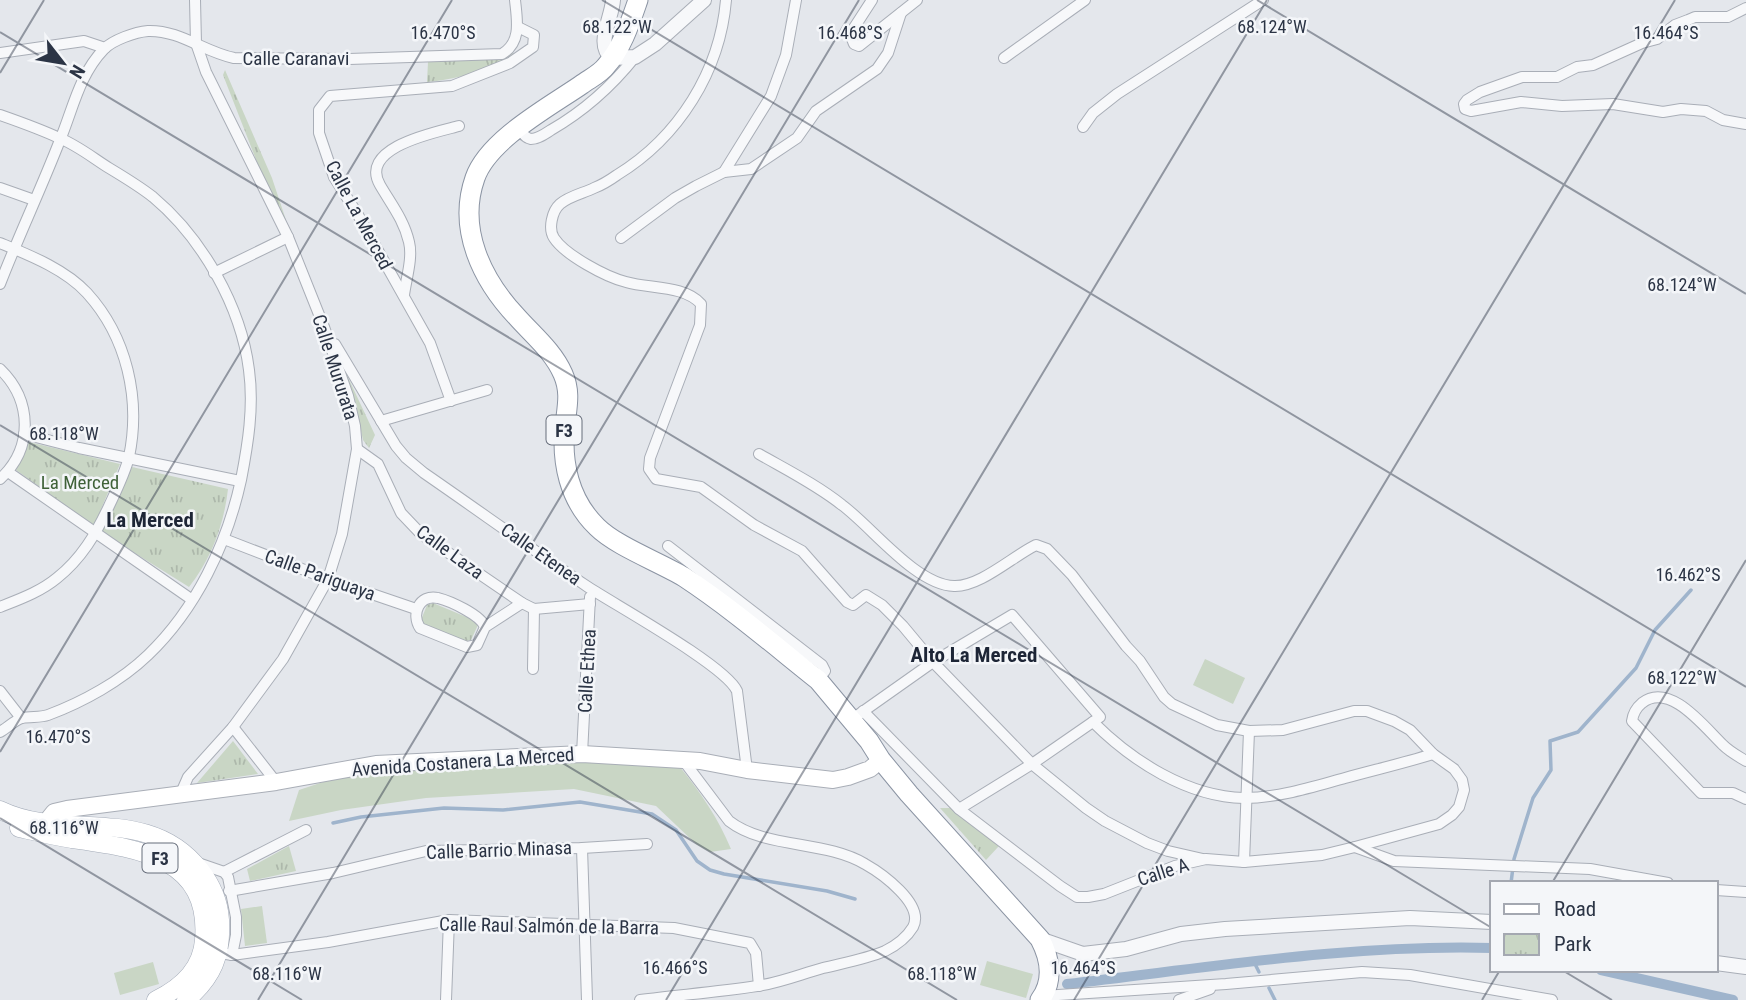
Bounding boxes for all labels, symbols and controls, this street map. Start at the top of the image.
text: 68.122°W [582,16,652,37]
text: 68.124°W [1237,16,1307,37]
text: 16.470°S [410,22,476,43]
text: 16.468°S [817,22,883,43]
text: 16.464°S [1633,22,1699,43]
north arrow [28,28,98,98]
street label: Calle Caranavi [243,47,349,70]
text: N [64,61,90,82]
street label: Calle La Merced [321,156,397,274]
text: 68.124°W [1647,274,1717,295]
street label: Calle Mururata [307,311,363,423]
road number: F3 [546,416,582,444]
text: 68.118°W [29,423,99,444]
park label: La Merced [41,471,119,494]
district label: La Merced [106,508,194,532]
street label: Calle Etenea [496,518,586,590]
street label: Calle Laza [412,520,488,584]
street label: Calle Pariguaya [262,544,378,606]
text: 16.462°S [1655,564,1721,585]
street label: Calle Ethea [573,628,601,714]
district label: Alto La Merced [911,643,1037,667]
text: 68.122°W [1647,667,1717,688]
text: 16.470°S [25,726,91,747]
street label: Avenida Costanera La Merced [351,743,575,781]
text: 68.116°W [29,817,99,838]
street label: Calle Barrio Minasa [426,836,572,864]
road number: F3 [142,844,178,872]
street label: Calle A [1134,853,1192,891]
legend [1490,881,1718,972]
text: Road [1554,897,1596,921]
street label: Calle Raul Salmón de la Barra [439,913,659,939]
text: Park [1554,932,1592,956]
text: 16.466°S [642,957,708,978]
text: 16.464°S [1050,957,1116,978]
text: 68.116°W [252,963,322,984]
text: 68.118°W [907,963,977,984]

